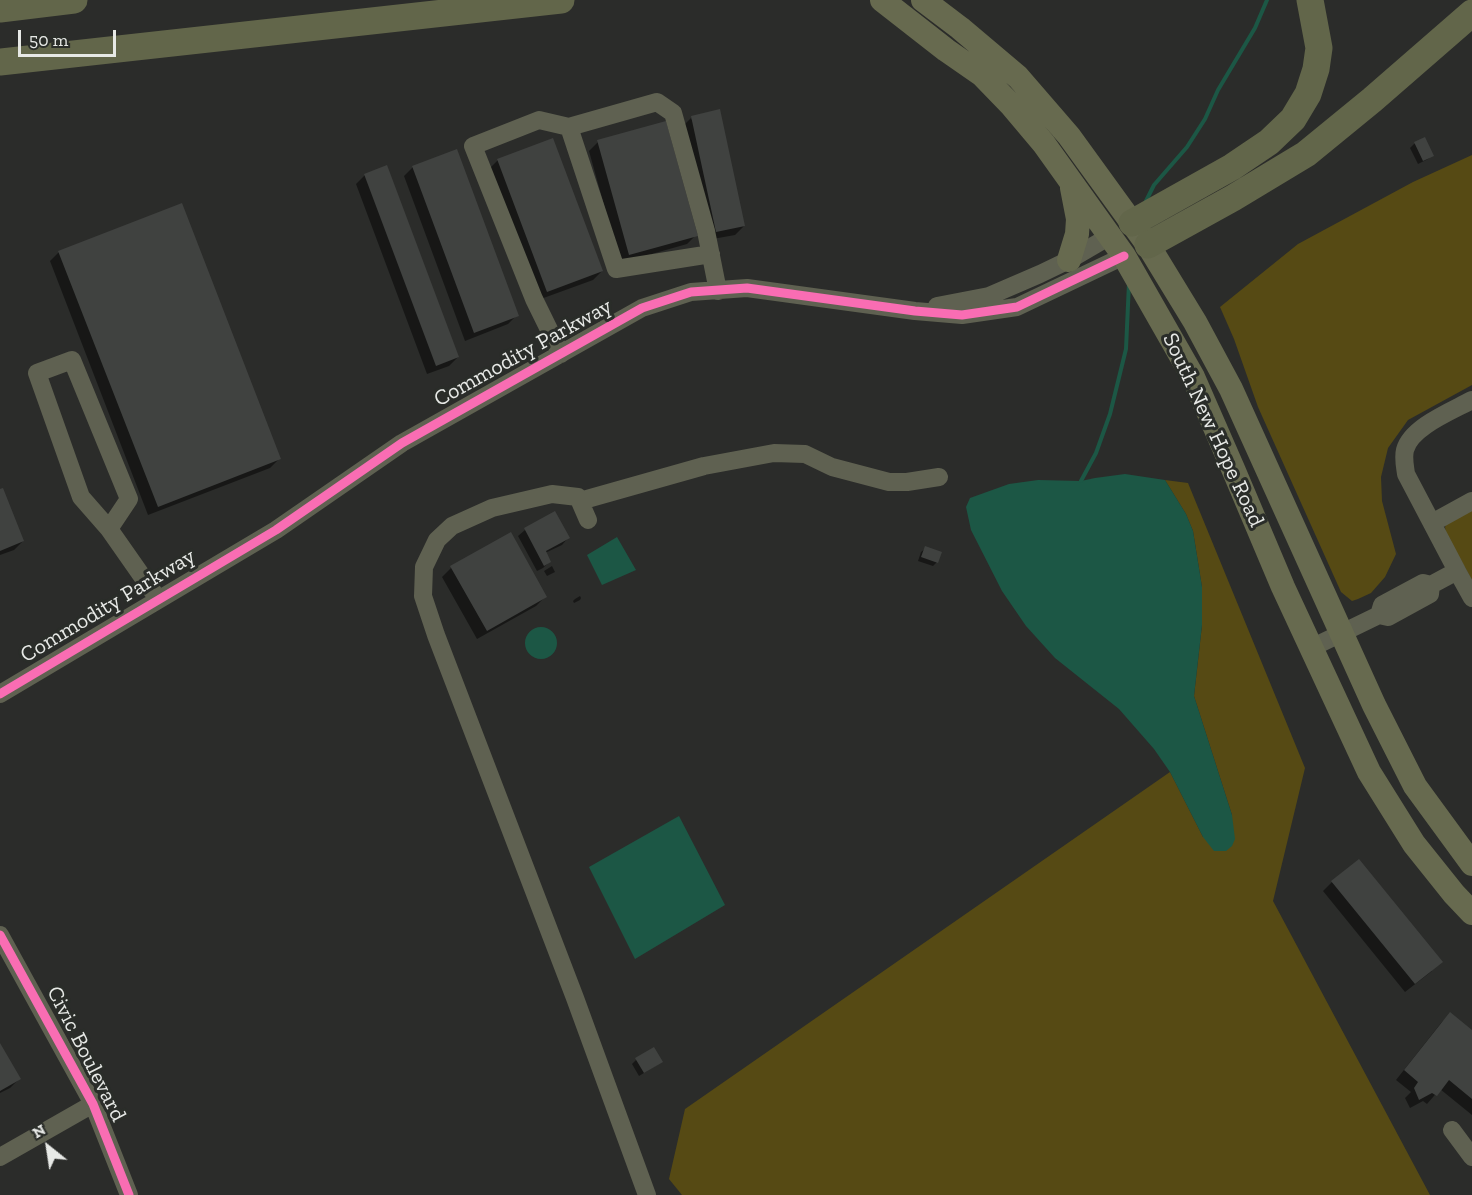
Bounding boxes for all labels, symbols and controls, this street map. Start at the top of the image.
scale bar [21,18,118,56]
text: 50 m [29,29,68,51]
street label: Commodity Parkway [429,293,617,413]
street label: South New Hope Road [1157,329,1269,531]
street label: Commodity Parkway [16,543,200,669]
street label: Civic Boulevard [41,982,131,1126]
north arrow [18,1117,78,1177]
text: N [29,1120,49,1142]

